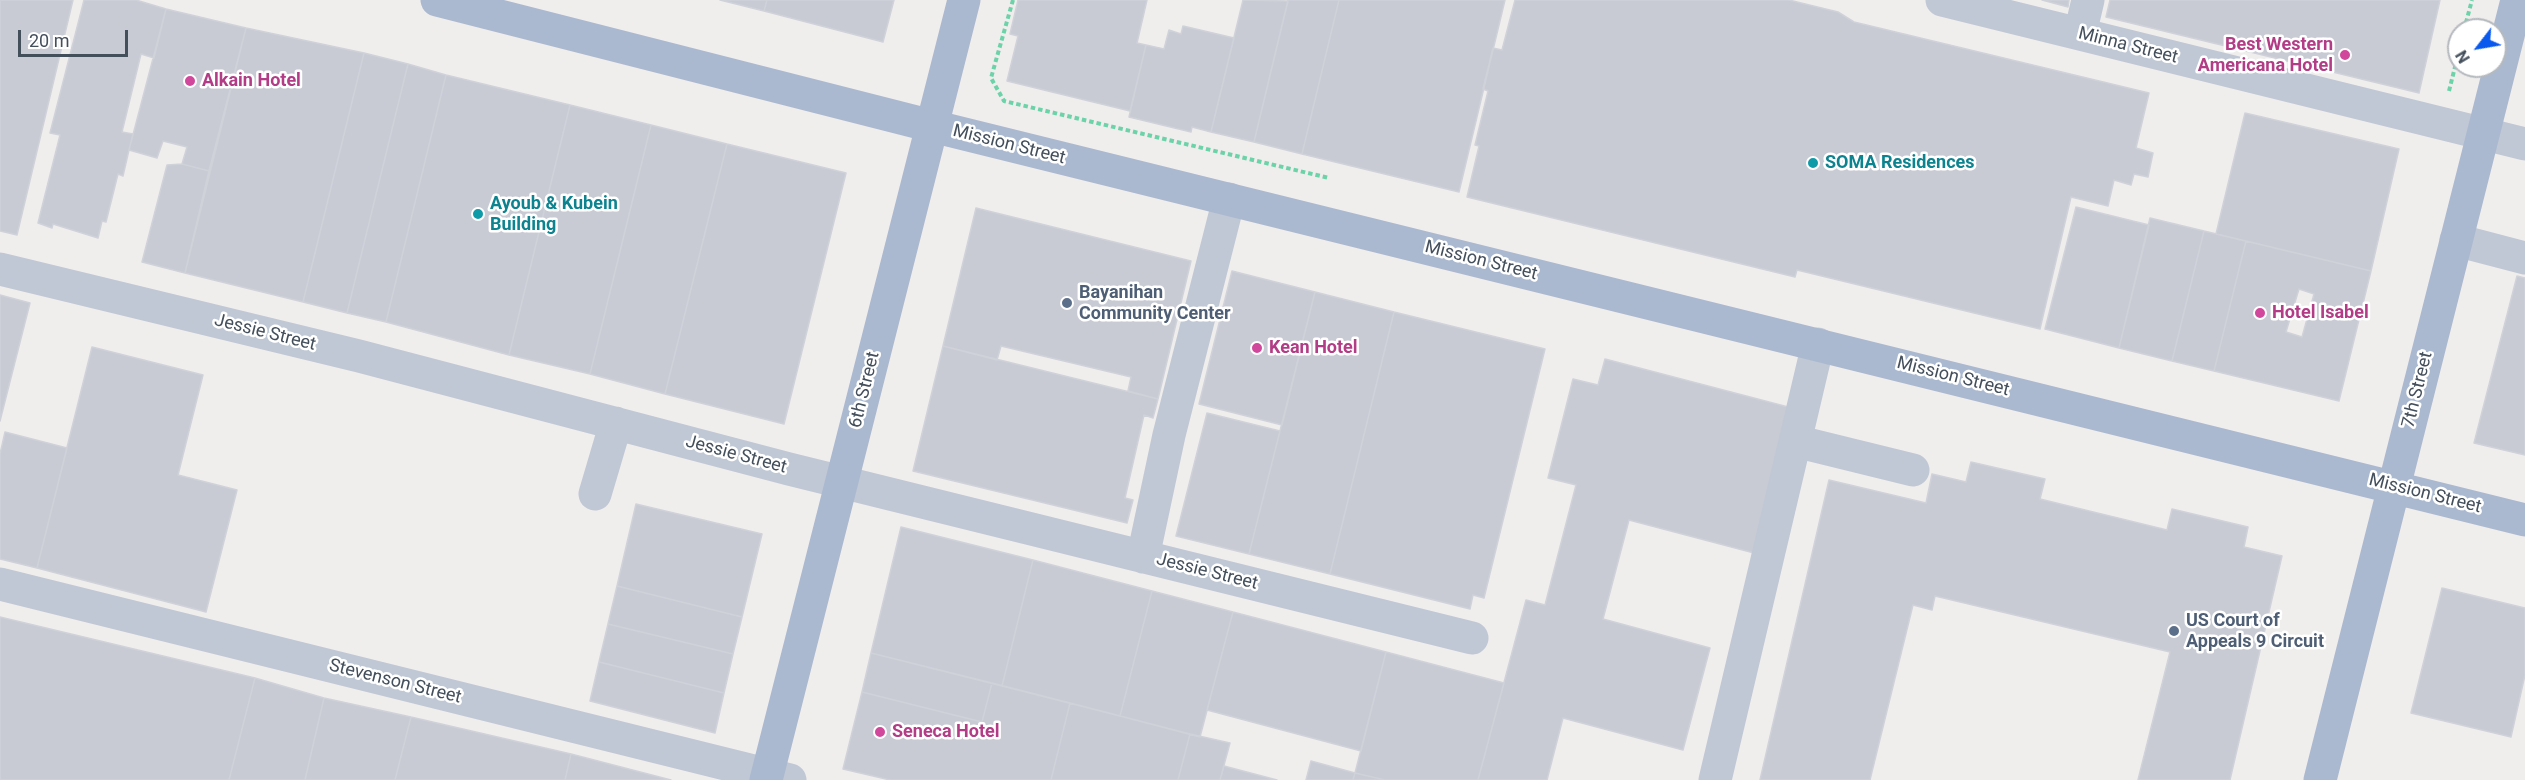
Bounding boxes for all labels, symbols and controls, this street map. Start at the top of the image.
scale bar [21,18,130,56]
north arrow [2447,18,2507,78]
street label: Minna Street [2076,23,2180,69]
text: 20 m [29,30,69,51]
place label: Best Western Americana Hotel [2198,34,2333,76]
text: N [2452,47,2474,66]
marker: Best Western Americana Hotel [2338,48,2352,62]
place label: Alkain Hotel [202,70,301,92]
marker: Alkain Hotel [183,74,197,88]
street label: Mission Street [950,121,1068,169]
place label: SOMA Residences [1825,152,1975,174]
marker: SOMA Residences [1806,156,1820,170]
place label: Ayoub & Kubein Building [490,193,618,236]
marker: Ayoub & Kubein Building [471,207,485,221]
street label: Mission Street [1422,237,1540,285]
place label: Bayanihan Community Center [1079,282,1231,324]
marker: Bayanihan Community Center [1060,296,1074,310]
place label: Hotel Isabel [2272,302,2369,324]
marker: Hotel Isabel [2253,306,2267,320]
street label: Jessie Street [212,310,318,356]
place label: Kean Hotel [1269,337,1358,359]
marker: Kean Hotel [1250,341,1264,355]
street label: 6th Street [845,350,885,430]
street label: 7th Street [2398,350,2438,430]
street label: Mission Street [1894,353,2012,401]
street label: Jessie Street [683,431,789,479]
street label: Mission Street [2366,470,2484,518]
street label: Jessie Street [1154,549,1260,595]
place label: US Court of Appeals 9 Circuit [2186,610,2324,652]
marker: US Court of Appeals 9 Circuit [2167,624,2181,638]
street label: Stevenson Street [327,655,463,709]
place label: Seneca Hotel [892,721,1000,743]
marker: Seneca Hotel [873,725,887,739]

